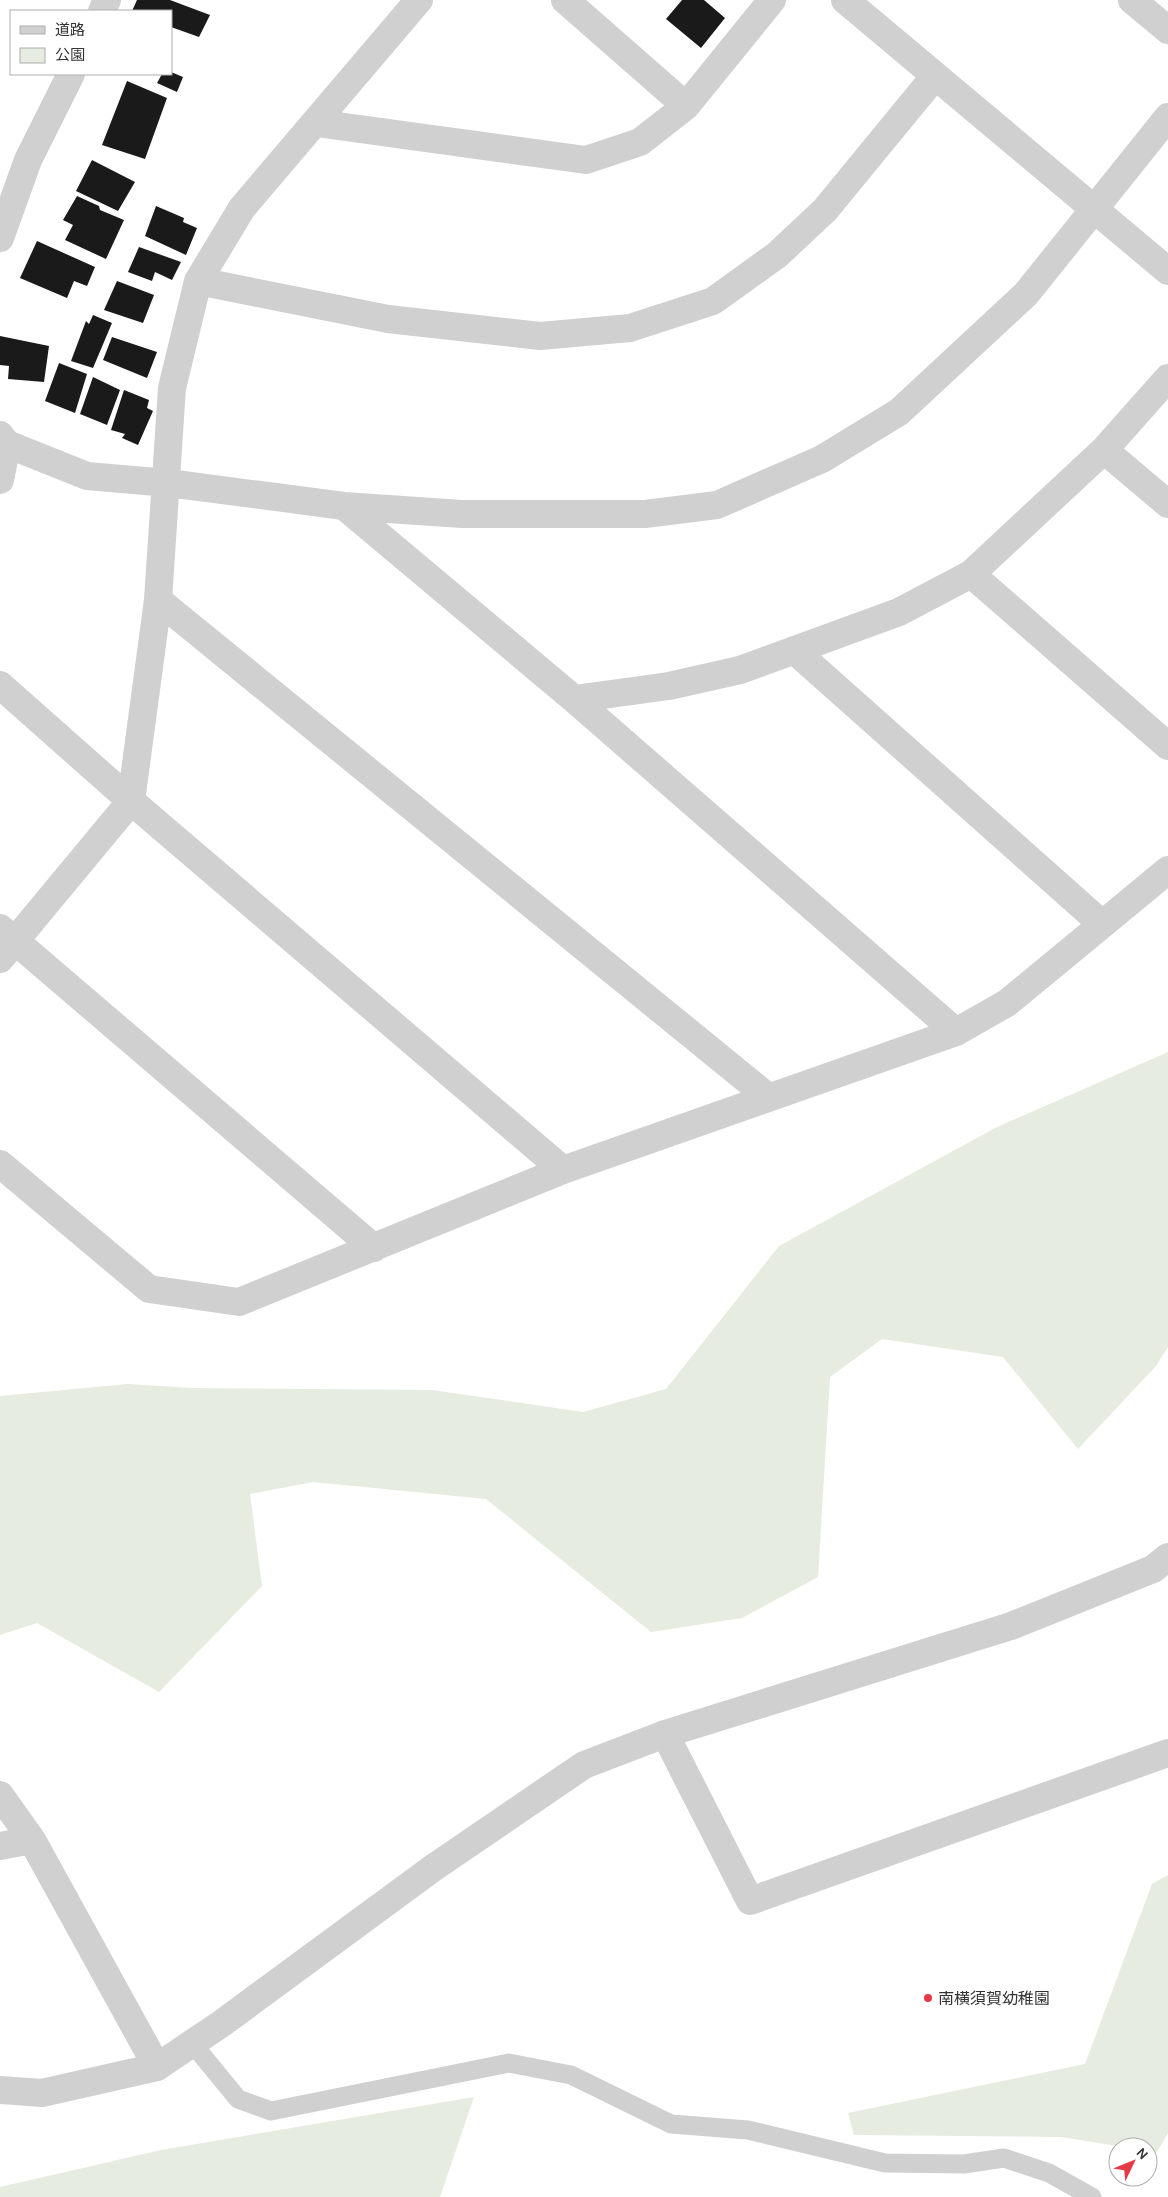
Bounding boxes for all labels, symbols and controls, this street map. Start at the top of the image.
legend [10,10,172,75]
text: 道路 [55,21,85,39]
text: 公園 [55,46,85,64]
place label: 南横須賀幼稚園 [938,1989,1050,2008]
marker: 南横須賀幼稚園 [922,1992,934,2004]
north arrow [1108,2137,1158,2187]
text: N [1132,2144,1152,2163]

